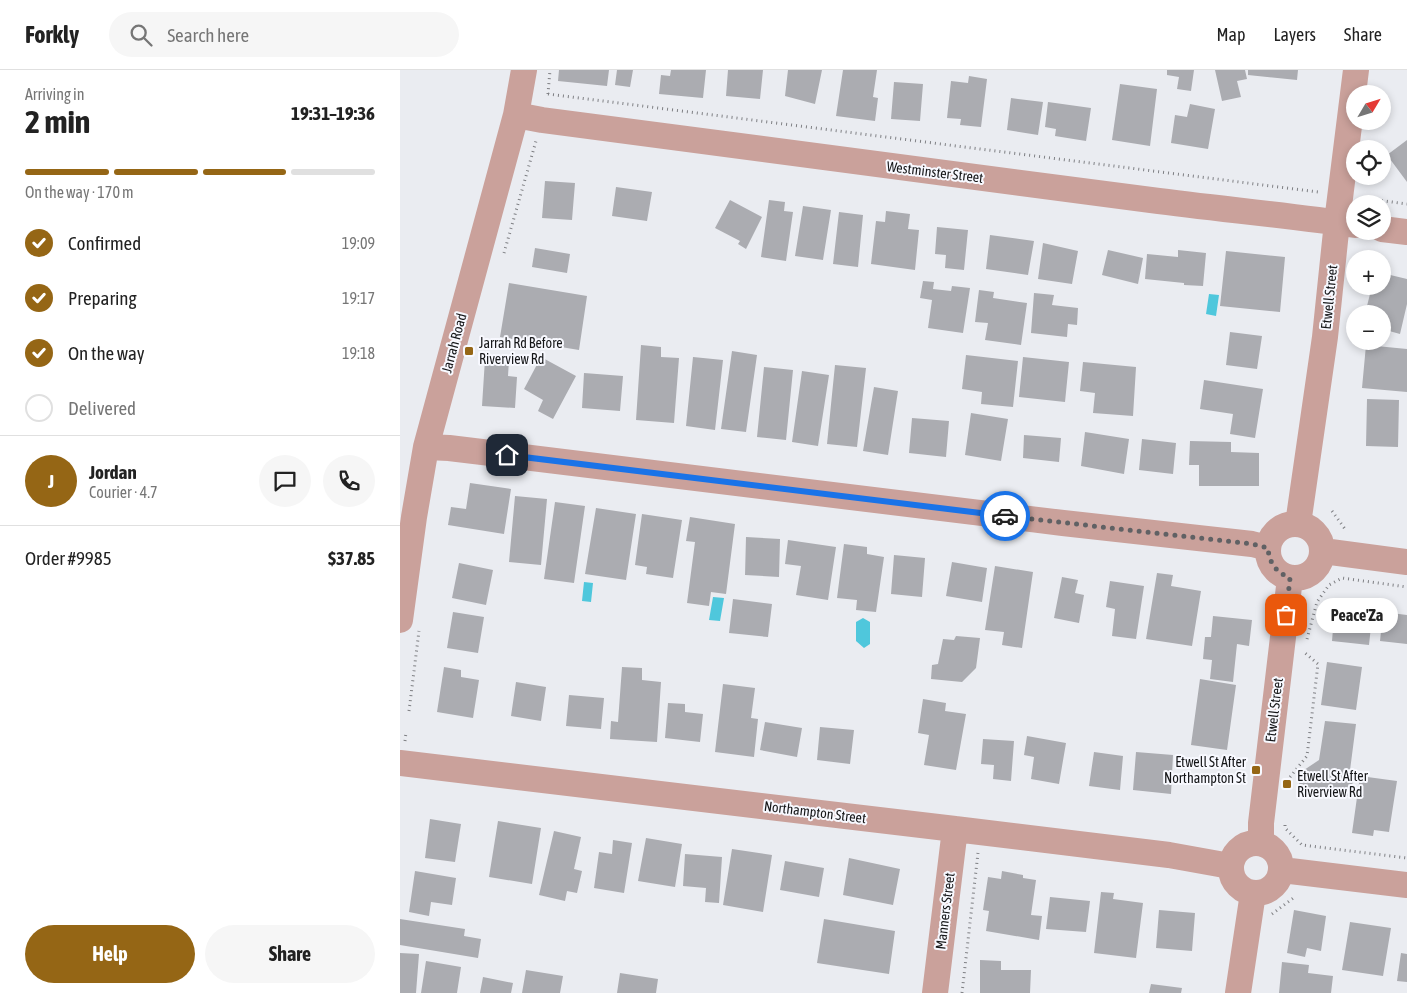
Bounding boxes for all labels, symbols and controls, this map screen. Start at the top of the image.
search box [109,12,459,57]
text: Forkly [25,21,79,48]
icon: search [127,21,155,49]
text: Search here [167,24,249,46]
text: Map [1216,24,1245,45]
text: Layers [1273,24,1316,45]
text: Share [1344,24,1382,45]
text: Arriving in [25,85,85,103]
north arrow [1346,85,1391,130]
map controls [1346,85,1391,350]
text: 19:31–19:36 [291,102,375,124]
text: 2 min [25,103,90,140]
button: locate [1346,140,1391,185]
street label: Westminster Street [886,158,984,186]
text: On the way · 170 m [25,183,134,201]
button: layers [1346,195,1391,240]
icon: check [25,229,53,257]
text: Confirmed [68,232,141,254]
text: 19:09 [342,234,375,252]
button: + [1346,250,1391,295]
street label: Etwell Street [1318,264,1340,330]
icon: check [25,284,53,312]
text: Preparing [68,287,137,309]
text: 19:17 [342,289,375,307]
button: − [1346,305,1391,350]
street label: Jarrah Road [438,312,470,374]
place label: Jarrah Rd Before Riverview Rd [479,335,563,367]
icon: check [25,339,53,367]
text: On the way [68,342,145,364]
text: 19:18 [342,344,375,362]
marker: Jarrah Rd Before Riverview Rd [463,345,475,357]
text: Delivered [68,397,136,419]
pin [486,434,528,476]
icon: home [493,441,521,469]
button: chat [259,455,311,507]
button: phone [323,455,375,507]
text: Jordan [89,461,137,483]
text: J [48,470,54,492]
text: Courier · 4.7 [89,483,158,501]
courier [980,491,1030,541]
icon: car [991,502,1019,530]
text: Order #9985 [25,547,112,569]
text: $37.85 [328,547,375,569]
pin [1265,594,1307,636]
callout: Peace'Za [1316,598,1398,632]
icon: bag [1272,601,1300,629]
text: Peace'Za [1331,606,1383,624]
street label: Etwell Street [1262,677,1286,743]
place label: Etwell St After Northampton St [1164,754,1247,786]
marker: Etwell St After Northampton St [1250,764,1262,776]
place label: Etwell St After Riverview Rd [1297,768,1369,800]
marker: Etwell St After Riverview Rd [1281,778,1293,790]
street label: Northampton Street [763,798,867,826]
street label: Manners Street [932,872,958,950]
button: Help [25,925,195,983]
button: Share [205,925,375,983]

